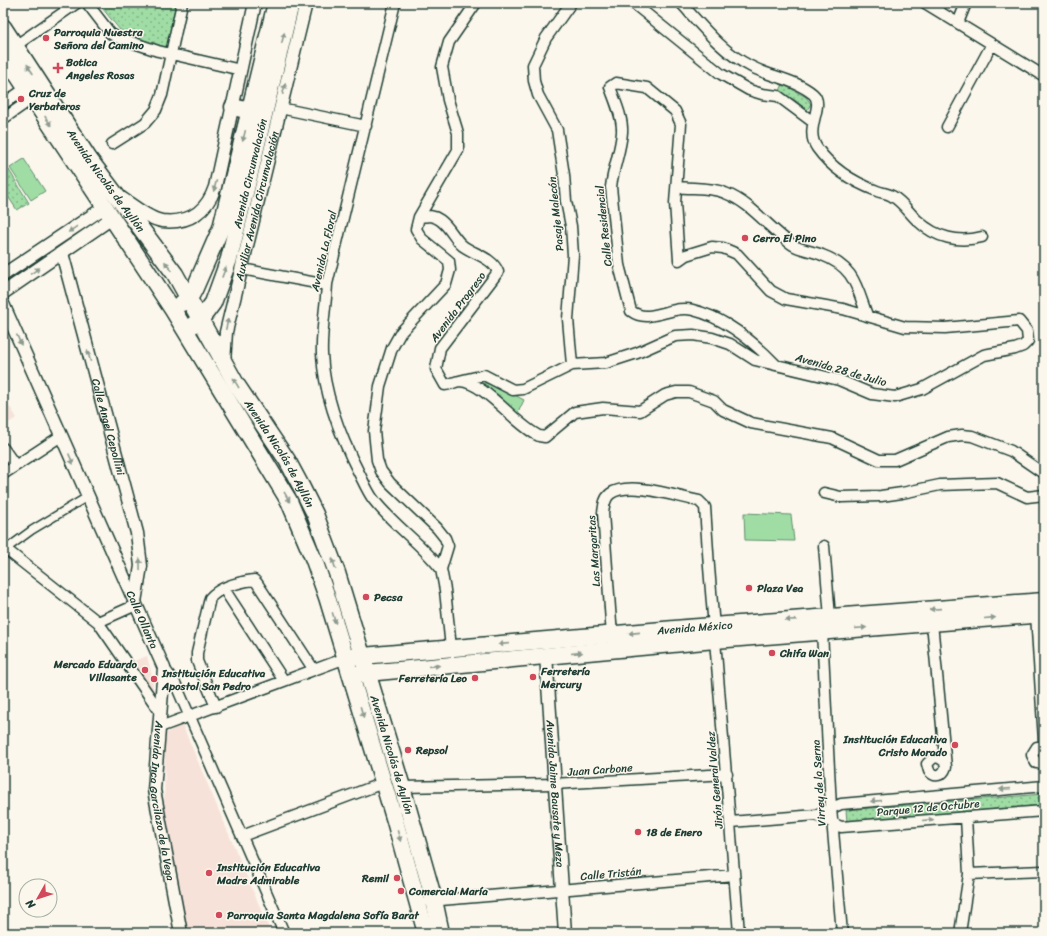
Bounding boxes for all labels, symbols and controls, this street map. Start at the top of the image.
place label: Parroquia Nuestra Señora del Camino [53,23,144,55]
one-way arrow [280,31,286,44]
marker: Parroquia Nuestra Señora del Camino [41,33,51,43]
place label: Botica Angeles Rosas [65,53,135,85]
one-way arrow [27,63,34,75]
marker: Botica Angeles Rosas [53,63,63,73]
one-way arrow [282,83,288,95]
place label: Cruz de Yerbateros [28,84,81,116]
marker: Cruz de Yerbateros [16,94,26,104]
one-way arrow [44,115,51,126]
street label: Avenida Circunvalación [227,116,272,231]
street label: Avenida Nicolás de Ayllón [62,124,150,236]
street label: Auxiliar Avenida Circunvalación [229,129,284,283]
one-way arrow [240,130,246,142]
street label: Pasaje Malecón [543,176,569,252]
one-way arrow [211,179,217,192]
street label: Calle Residencial [590,184,618,267]
street label: Avenida La Floral [305,208,343,294]
one-way arrow [67,225,78,232]
place label: Cerro El Pino [752,229,817,248]
marker: Cerro El Pino [740,233,750,243]
one-way arrow [164,260,173,271]
one-way arrow [222,266,228,278]
one-way arrow [30,267,41,275]
street label: Avenida Progreso [424,267,491,347]
one-way arrow [225,318,231,331]
one-way arrow [16,334,22,346]
street label: Avenida 28 de Julio [792,348,889,392]
one-way arrow [86,350,92,362]
street label: Calle Angel Cepollini [87,376,131,478]
one-way arrow [232,378,239,389]
street label: Avenida Nicolás de Ayllón [239,395,320,511]
one-way arrow [68,453,74,465]
one-way arrow [283,491,290,503]
street label: Las Margaritas [582,514,606,587]
one-way arrow [137,557,143,570]
one-way arrow [331,558,337,570]
place label: Plaza Vea [757,579,804,598]
marker: Plaza Vea [744,583,754,593]
street label: Calle Ollanta [121,587,164,652]
place label: Pecsa [374,588,403,607]
marker: Pecsa [361,592,371,602]
one-way arrow [929,606,941,613]
one-way arrow [331,612,337,624]
street label: Avenida México [655,615,734,640]
one-way arrow [984,615,996,622]
one-way arrow [785,617,797,624]
one-way arrow [855,625,867,632]
one-way arrow [628,630,640,637]
one-way arrow [498,641,510,648]
place label: Chifa Wan [779,644,829,663]
marker: Chifa Wan [767,648,777,658]
one-way arrow [571,649,583,656]
place label: Mercado Eduardo Villasante [53,655,138,687]
place label: Ferretería Mercury [540,662,591,694]
one-way arrow [428,663,440,669]
place label: Institución Educativa Apostol San Pedro [161,664,266,696]
marker: Mercado Eduardo Villasante [140,665,150,675]
place label: Ferretería Leo [398,669,468,688]
marker: Ferretería Mercury [528,672,538,682]
marker: Ferretería Leo [470,673,480,683]
marker: Institución Educativa Apostol San Pedro [149,674,159,684]
street label: Avenida Nicolás de Ayllón [365,692,419,817]
one-way arrow [359,706,365,718]
street label: Avenida Jaime Bausate y Meza [541,718,570,868]
street label: Avenida Inca Garcilazo de la Vega [144,719,181,883]
street label: Jirón General Valdez [701,730,729,830]
place label: Institución Educativa Cristo Morado [843,730,947,762]
street label: Virrey de la Serna [806,739,832,827]
marker: Institución Educativa Cristo Morado [950,740,960,750]
place label: Repsol [415,741,449,760]
marker: Repsol [403,745,413,755]
street label: Juan Carbone [566,758,634,782]
one-way arrow [999,786,1011,793]
street label: Parque 12 de Octubre [876,794,981,822]
one-way arrow [870,798,882,804]
one-way arrow [922,817,934,823]
place label: 18 de Enero [646,823,703,842]
marker: 18 de Enero [633,827,643,837]
one-way arrow [396,831,402,843]
place label: Institución Educativa Madre Admirable [216,858,321,890]
street label: Calle Tristán [580,862,642,886]
marker: Institución Educativa Madre Admirable [204,868,214,878]
place label: Remil [361,869,390,888]
marker: Remil [392,873,402,883]
north arrow [18,878,58,918]
place label: Comercial María [408,882,488,901]
marker: Comercial María [396,886,406,896]
text: N [21,895,41,914]
place label: Parroquia Santa Magdalena Sofía Barat [227,906,420,925]
marker: Parroquia Santa Magdalena Sofía Barat [214,910,224,920]

